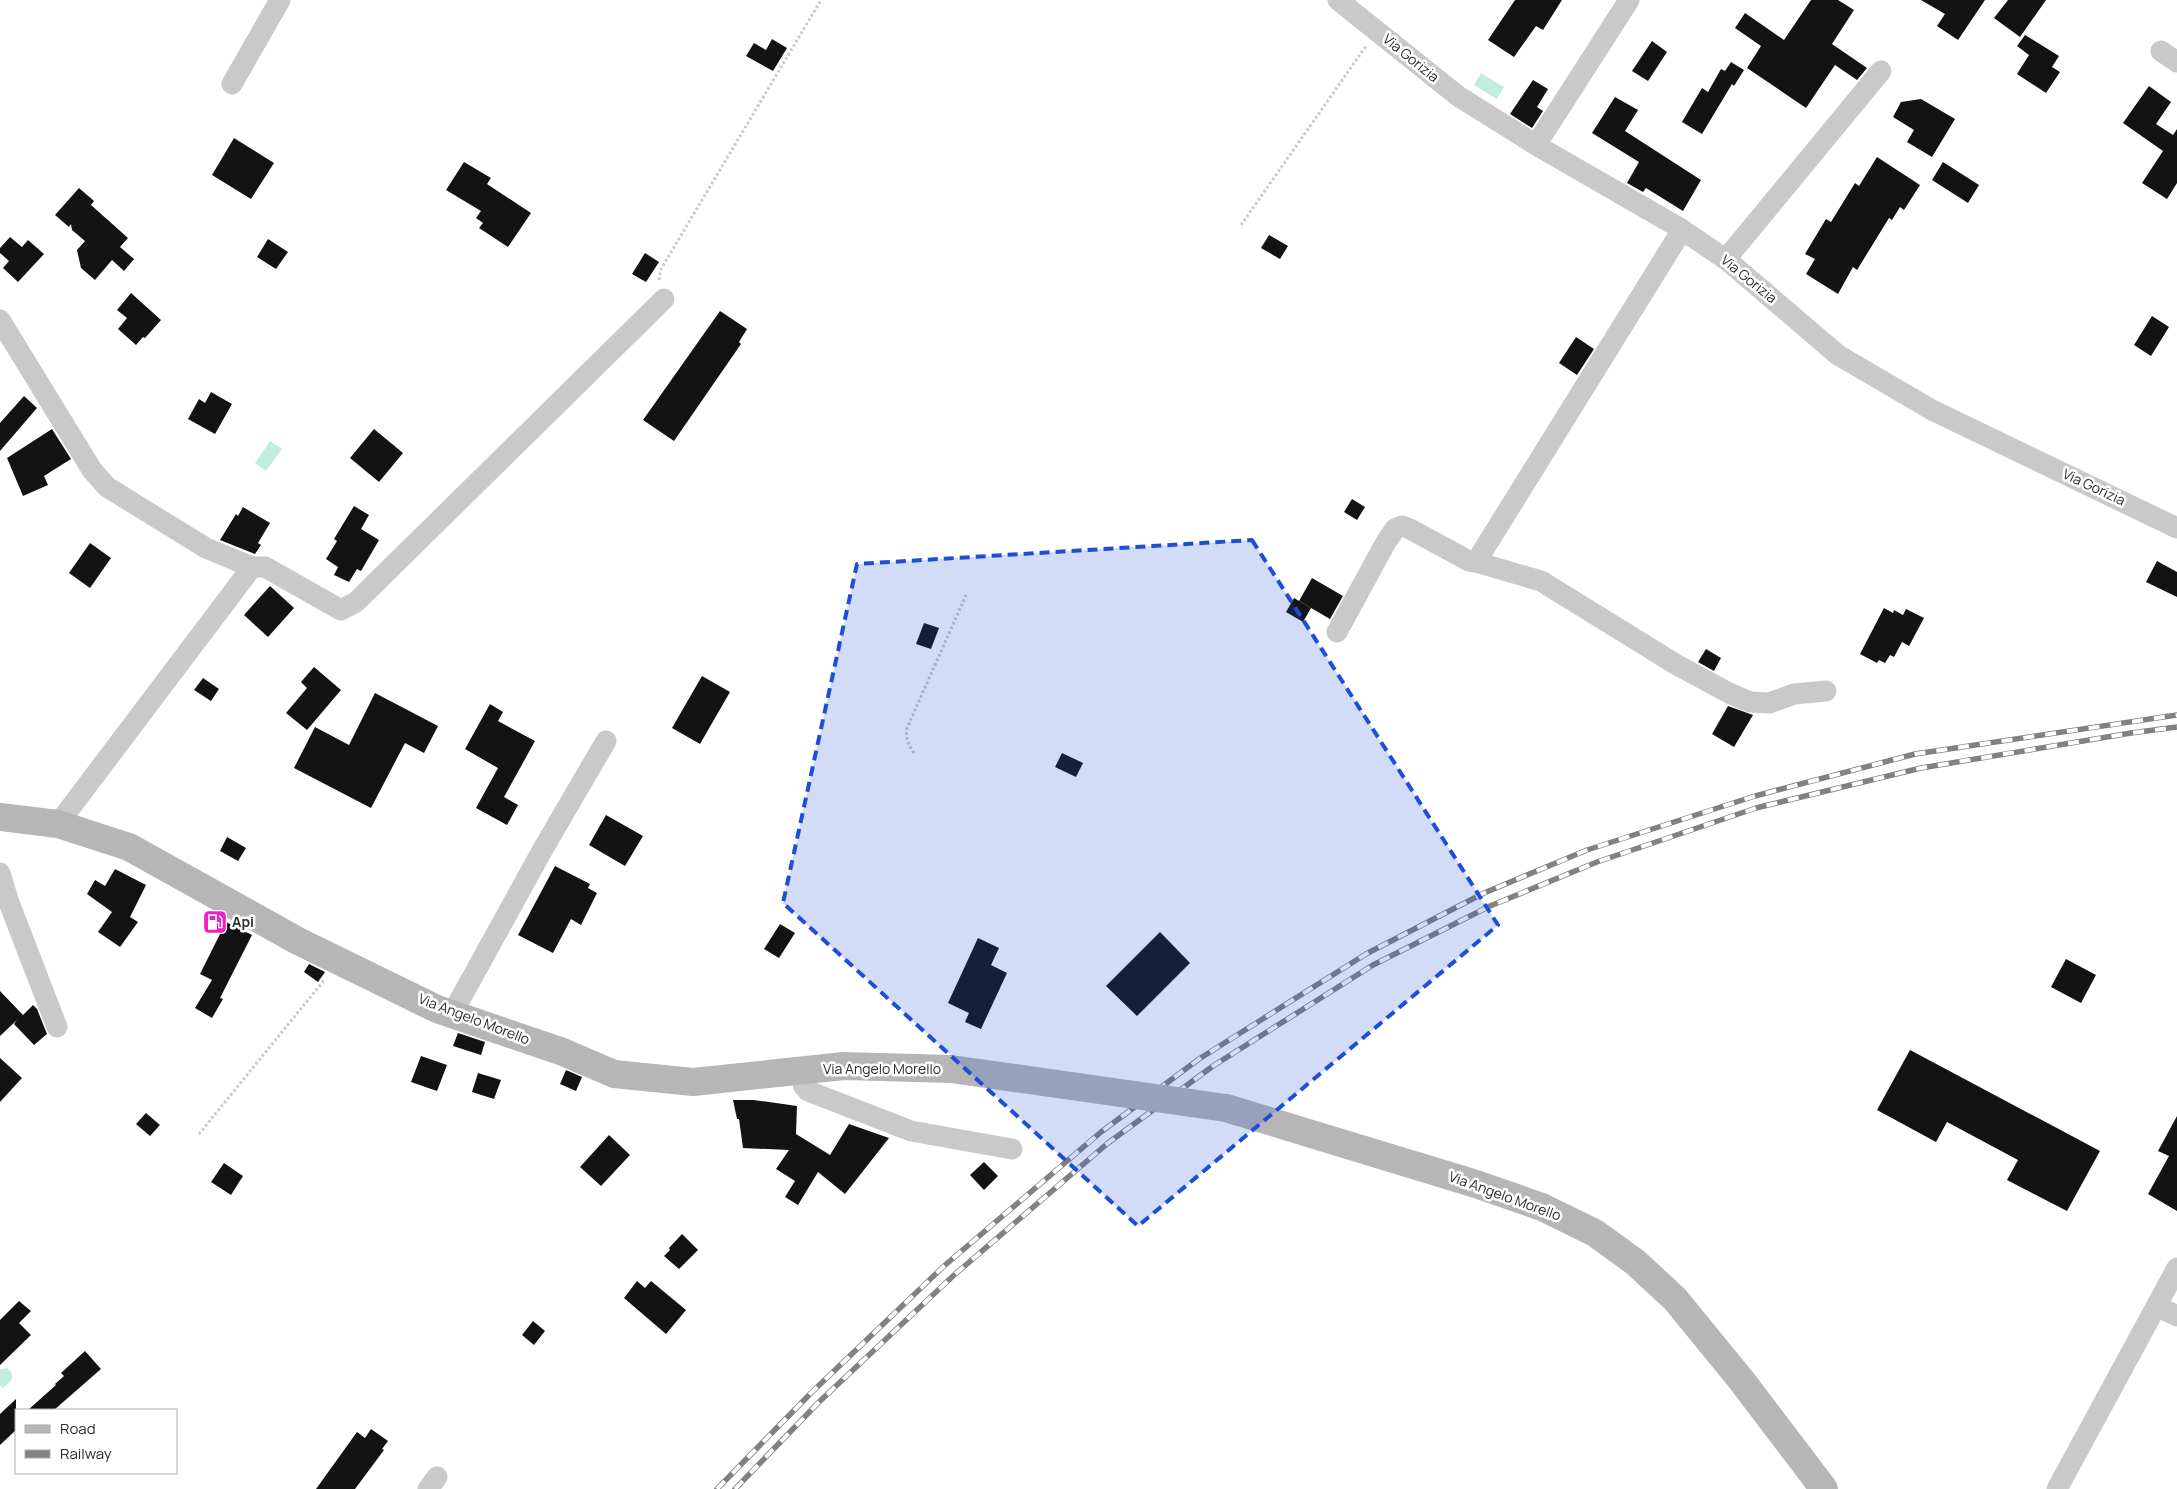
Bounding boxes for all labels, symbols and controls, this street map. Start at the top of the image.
street label: Via Gorizia [1379,29,1443,86]
street label: Via Gorizia [1717,250,1781,307]
street label: Via Gorizia [2060,464,2129,509]
fuel station icon: Api [202,909,228,935]
place label: Api [232,912,254,931]
street label: Via Angelo Morello [416,989,533,1049]
street label: Via Angelo Morello [823,1059,941,1078]
street label: Via Angelo Morello [1446,1166,1564,1225]
legend [15,1409,178,1474]
text: Road [60,1418,96,1439]
text: Railway [60,1443,112,1464]

